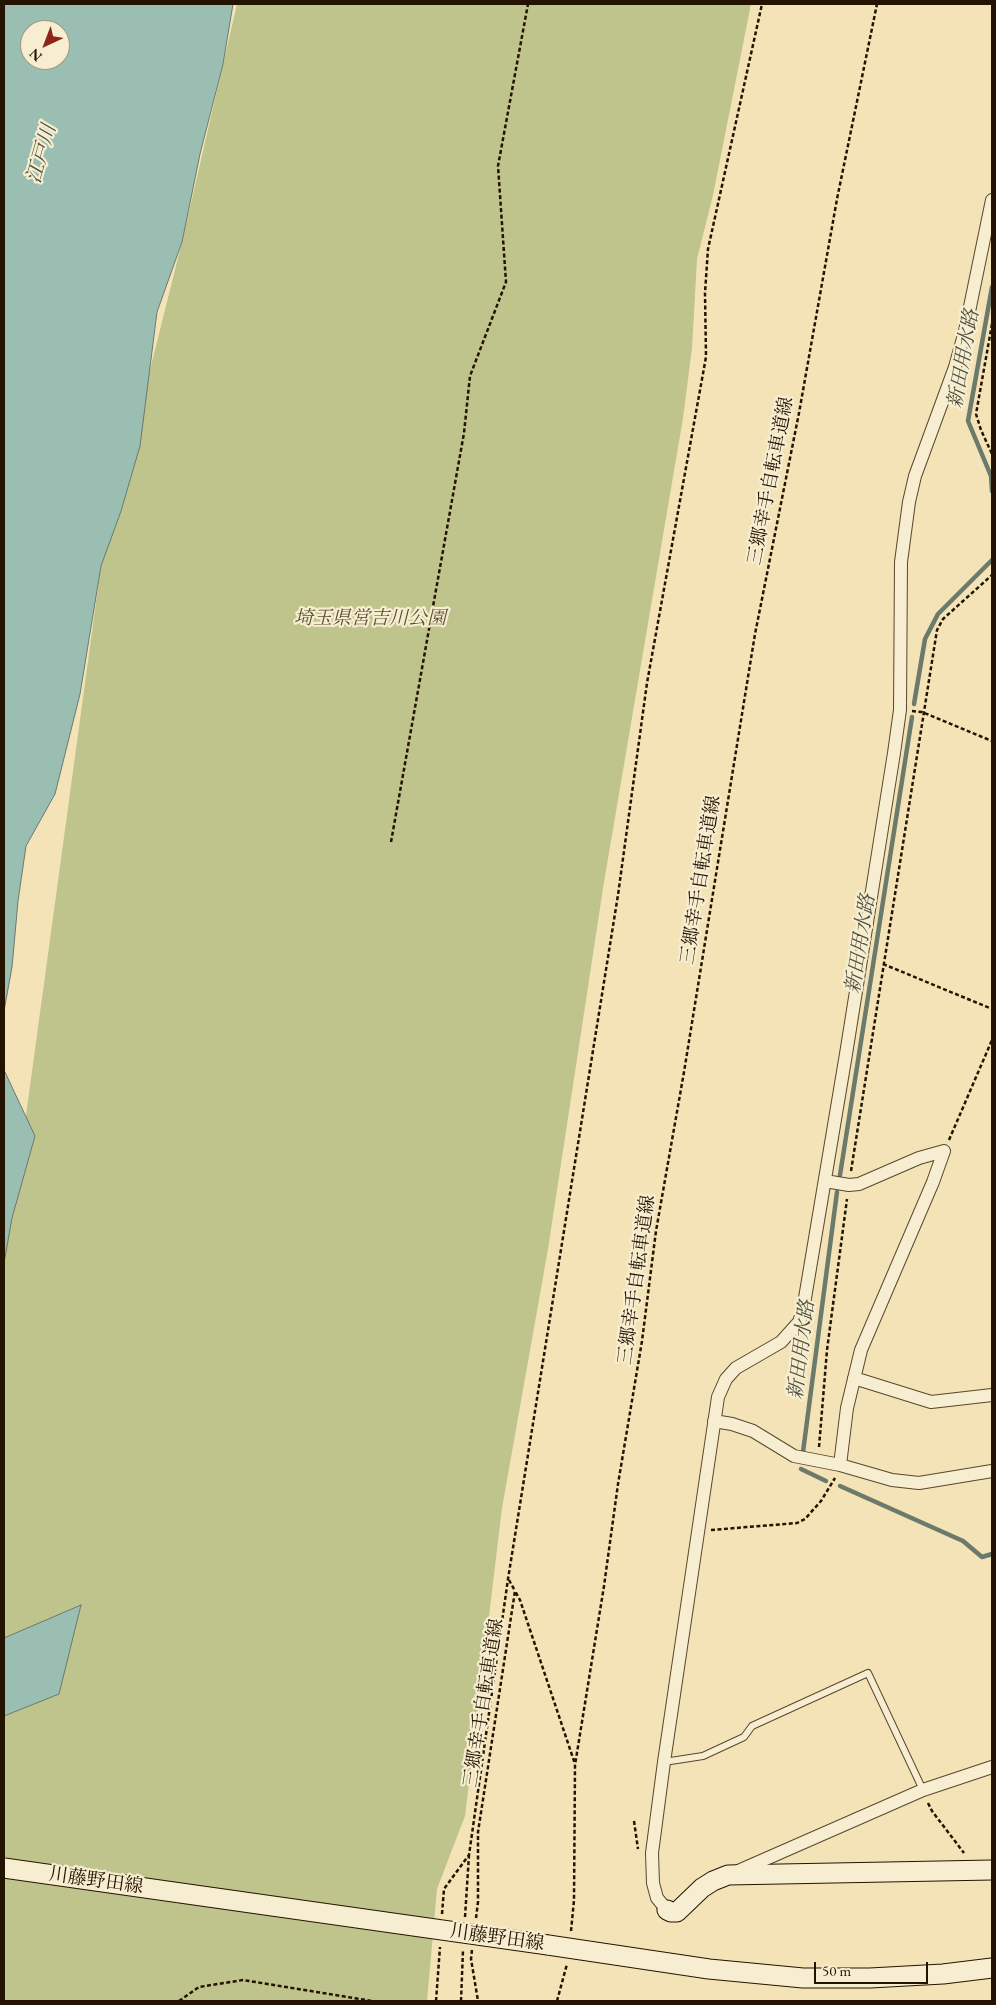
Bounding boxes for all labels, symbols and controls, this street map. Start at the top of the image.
north arrow [20,20,70,70]
text: N [25,45,46,66]
water label: 江戸川 [22,122,62,186]
water label: 新田用水路 [943,308,985,410]
street label: 三郷幸手自転車道線 [743,395,799,567]
park label: 埼玉県営吉川公園 [294,608,446,630]
street label: 三郷幸手自転車道線 [676,794,726,966]
water label: 新田用水路 [841,893,881,995]
street label: 三郷幸手自転車道線 [614,1194,660,1366]
water label: 新田用水路 [784,1299,820,1401]
street label: 三郷幸手自転車道線 [459,1617,509,1789]
street label: 川藤野田線 [47,1863,145,1899]
street label: 川藤野田線 [448,1920,546,1956]
scale bar [816,1952,930,1984]
text: 50 m [822,1961,851,1980]

